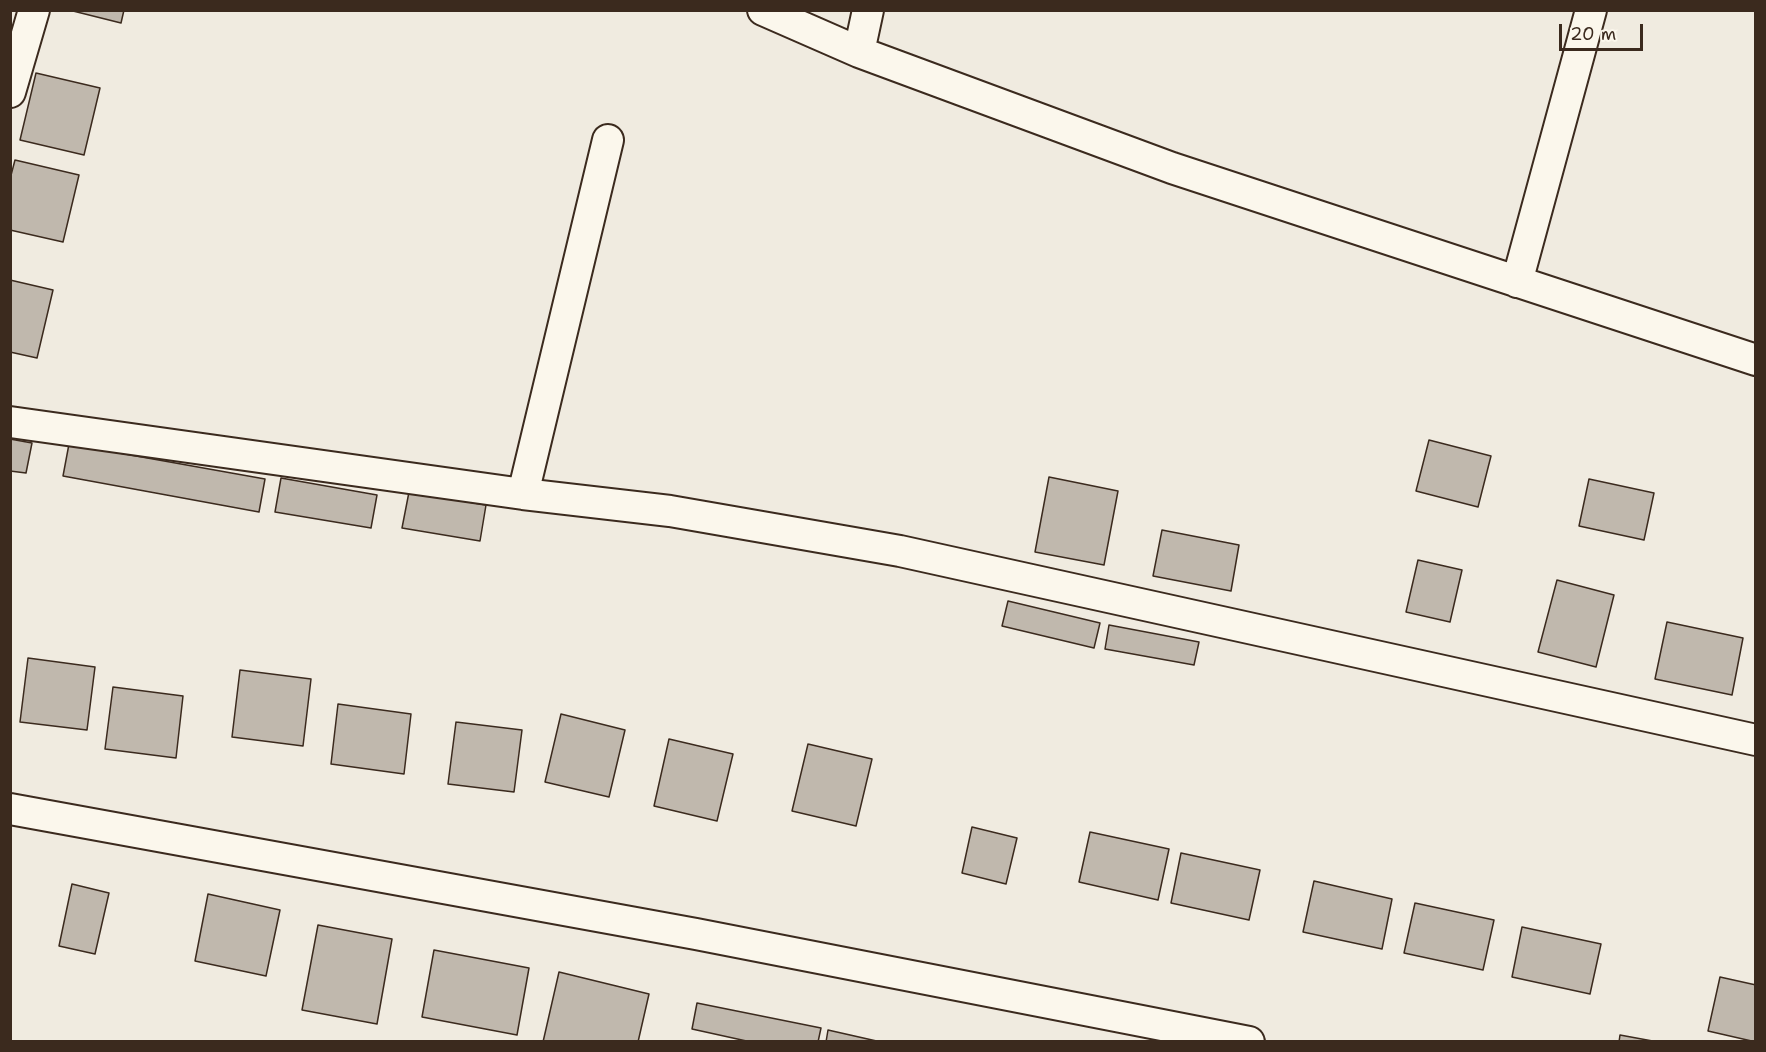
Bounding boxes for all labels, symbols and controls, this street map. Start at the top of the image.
scale bar [1562,12,1646,50]
text: 20 m [1570,22,1616,46]

